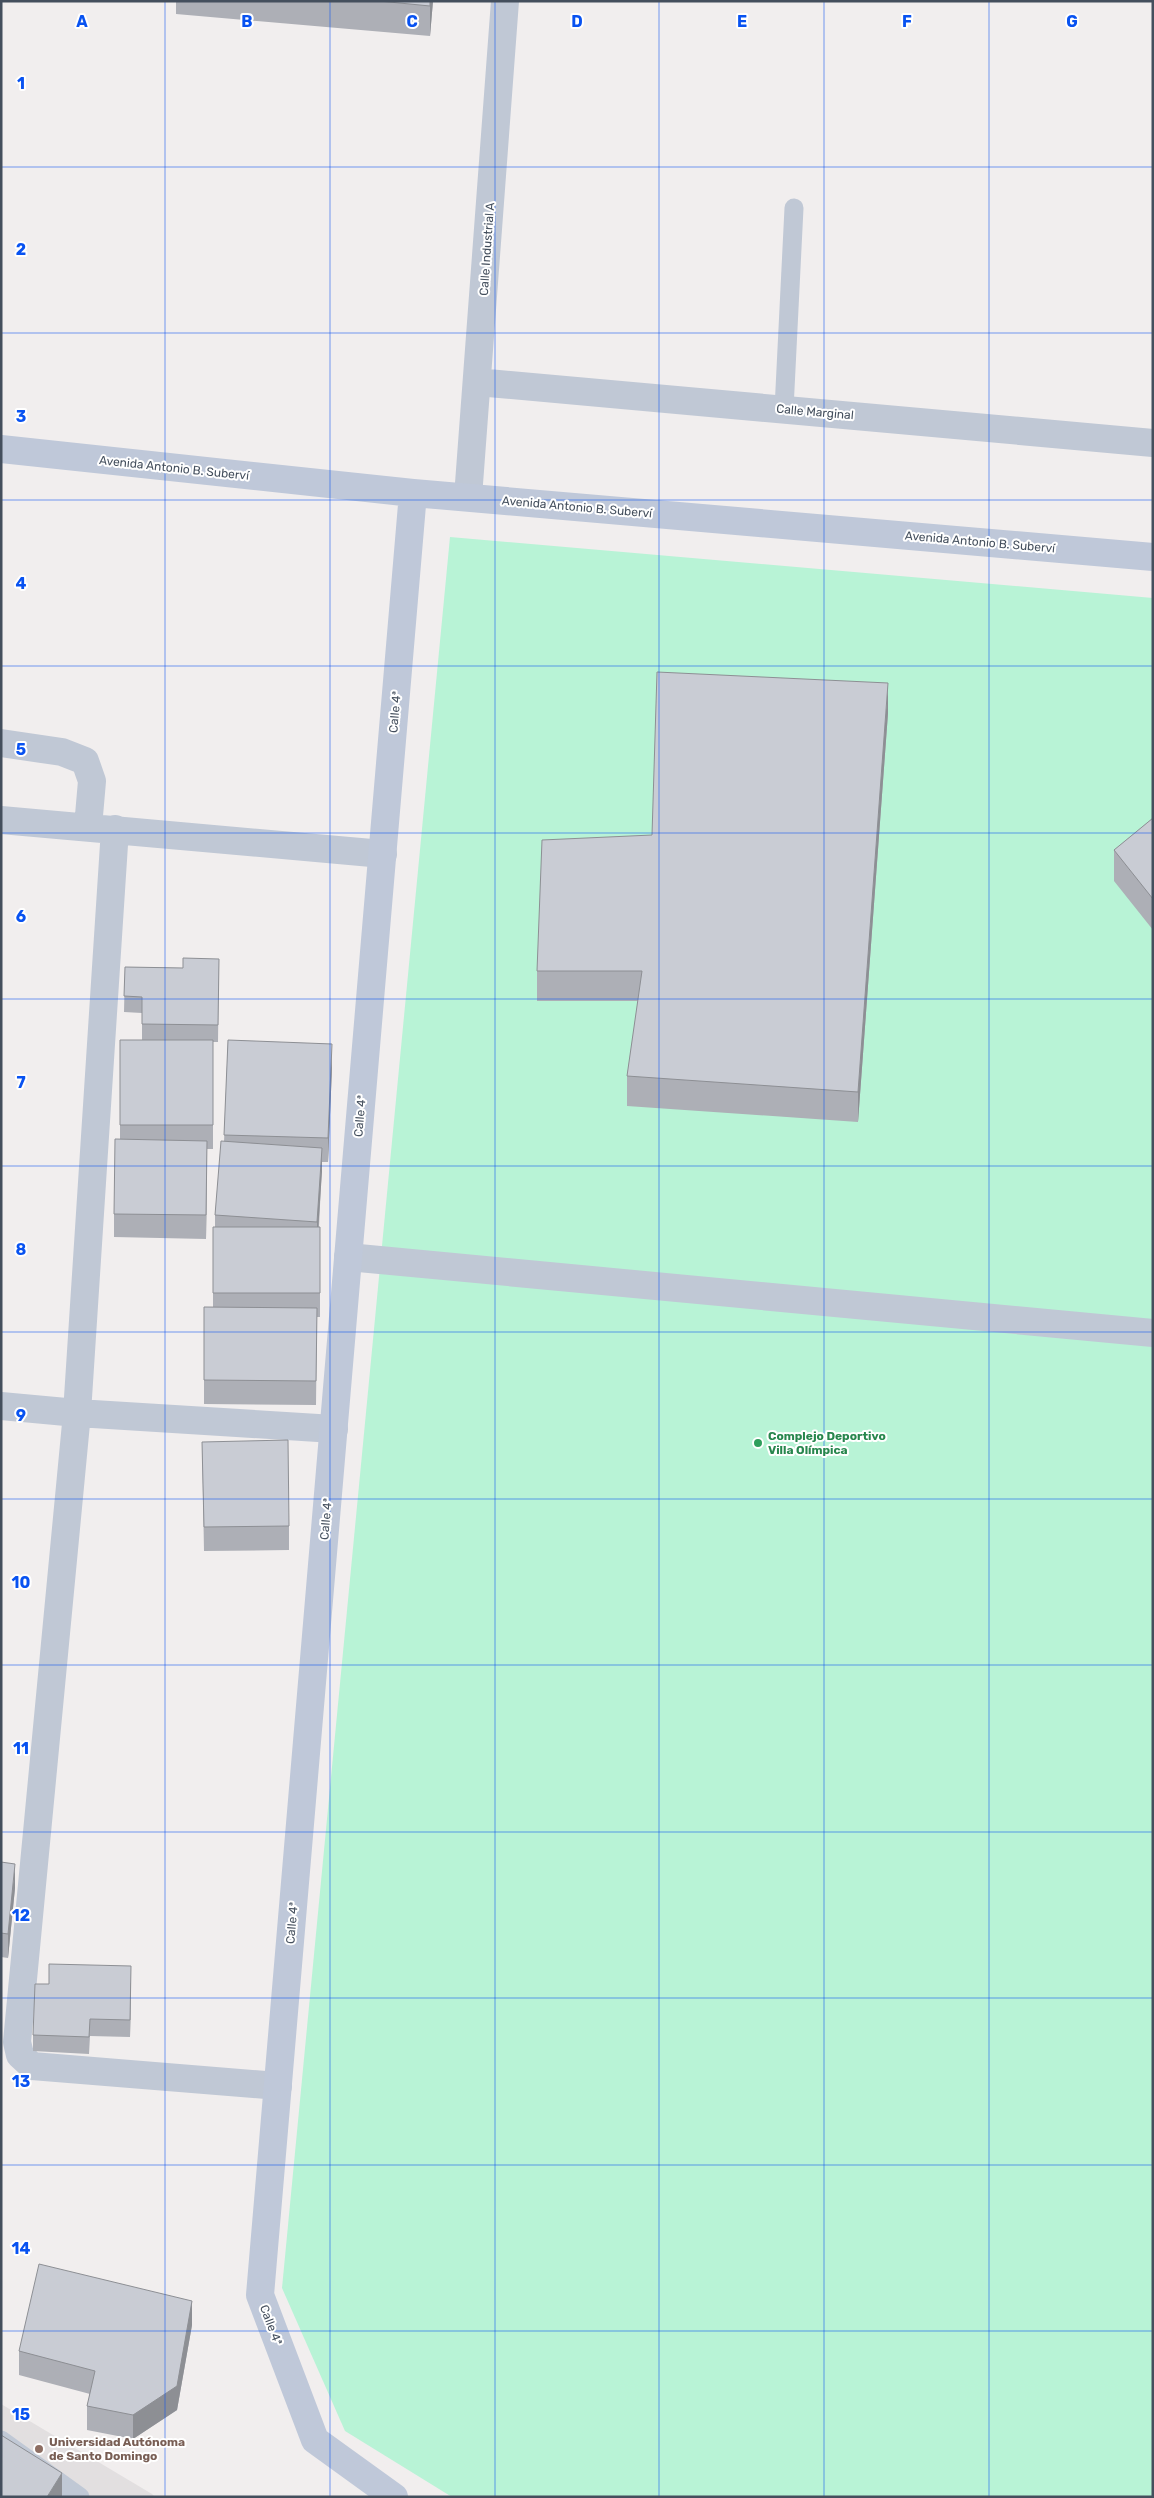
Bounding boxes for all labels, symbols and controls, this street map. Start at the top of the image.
text: A [76,12,88,31]
text: B [241,12,253,31]
text: C [406,12,418,31]
text: D [571,12,583,31]
text: E [737,12,747,31]
text: F [902,12,912,31]
text: G [1066,12,1078,31]
text: 1 [17,74,25,93]
street label: Calle Industrial A [477,202,497,296]
text: 2 [16,240,26,259]
street label: Calle Marginal [776,402,854,422]
text: 3 [16,407,26,426]
street label: Avenida Antonio B. Suberví [98,453,251,483]
street label: Avenida Antonio B. Suberví [501,493,654,521]
street label: Avenida Antonio B. Suberví [904,528,1057,556]
text: 4 [16,574,27,593]
street label: Calle 4ª [386,691,404,733]
text: 5 [16,740,26,759]
text: 6 [16,907,26,926]
text: 7 [16,1073,26,1092]
street label: Calle 4ª [351,1095,369,1137]
text: 8 [16,1240,27,1259]
text: 9 [16,1406,26,1425]
place label: Complejo Deportivo Villa Olímpica [768,1429,886,1457]
marker: Complejo Deportivo Villa Olímpica [752,1437,764,1449]
street label: Calle 4ª [317,1498,335,1540]
text: 10 [12,1573,31,1592]
text: 11 [13,1739,29,1758]
street label: Calle 4ª [283,1902,301,1944]
text: 12 [12,1906,30,1925]
text: 13 [12,2072,30,2091]
text: 14 [12,2239,31,2258]
street label: Calle 4ª [257,2303,285,2347]
text: 15 [12,2405,30,2424]
place label: Universidad Autónoma de Santo Domingo [49,2435,185,2463]
marker: Universidad Autónoma de Santo Domingo [33,2443,45,2455]

